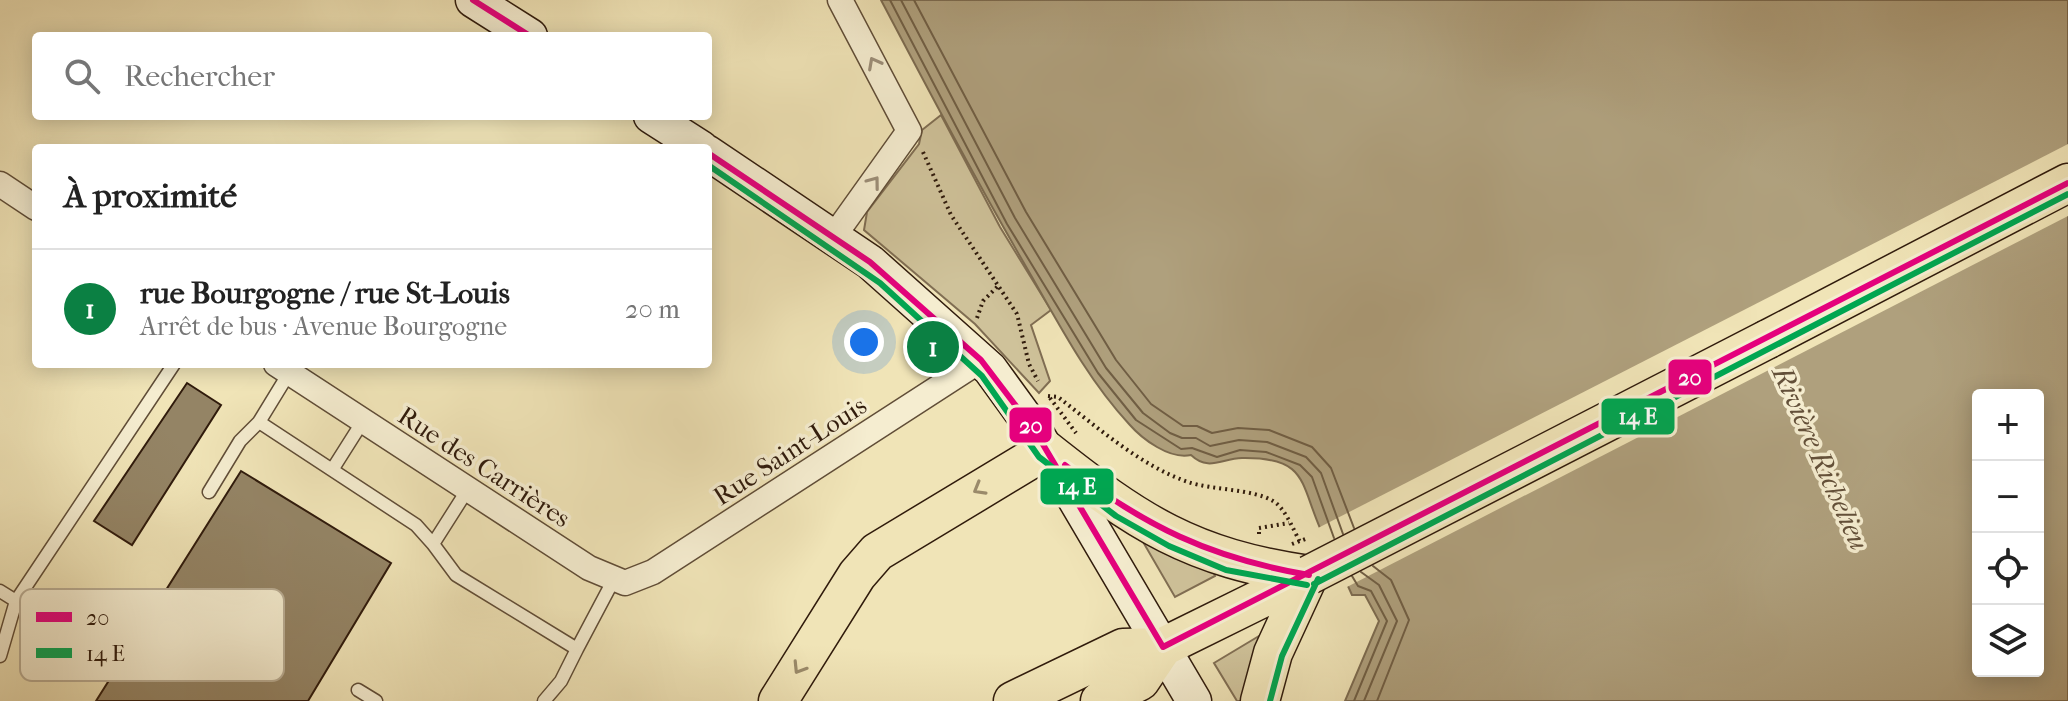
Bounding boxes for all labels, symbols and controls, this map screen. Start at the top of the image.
search box [32,32,712,120]
icon: search [60,54,104,98]
one-way arrow [868,57,884,72]
text: Rechercher [124,59,275,94]
text: À proximité [64,176,237,216]
one-way arrow [864,176,878,191]
text: rue Bourgogne / rue St-Louis [140,276,510,311]
text: 1 [85,294,95,325]
text: 20 m [625,294,680,325]
text: Arrêt de bus · Avenue Bourgogne [140,311,507,342]
pin: 1 [907,317,959,377]
your location [844,322,884,362]
line badge: 20 [1667,358,1713,396]
water label: Rivière Richelieu [1765,359,1876,555]
text: 20 [1678,365,1702,391]
map controls [1972,389,2044,677]
button: + [1972,389,2044,461]
street label: Rue Saint-Louis [708,390,872,512]
line badge: 14 E [1600,397,1676,436]
street label: Rue des Carrières [392,400,576,534]
text: 14 E [1619,404,1658,430]
line badge: 20 [1008,406,1053,444]
text: 20 [1019,413,1043,439]
button: − [1972,461,2044,533]
line badge: 14 E [1039,467,1115,506]
text: 14 E [1058,474,1097,500]
one-way arrow [973,479,988,495]
button: locate [1972,533,2044,605]
legend [20,589,284,681]
text: 20 [86,605,109,631]
button: layers [1972,605,2044,677]
text: 14 E [86,641,125,667]
one-way arrow [793,659,808,673]

